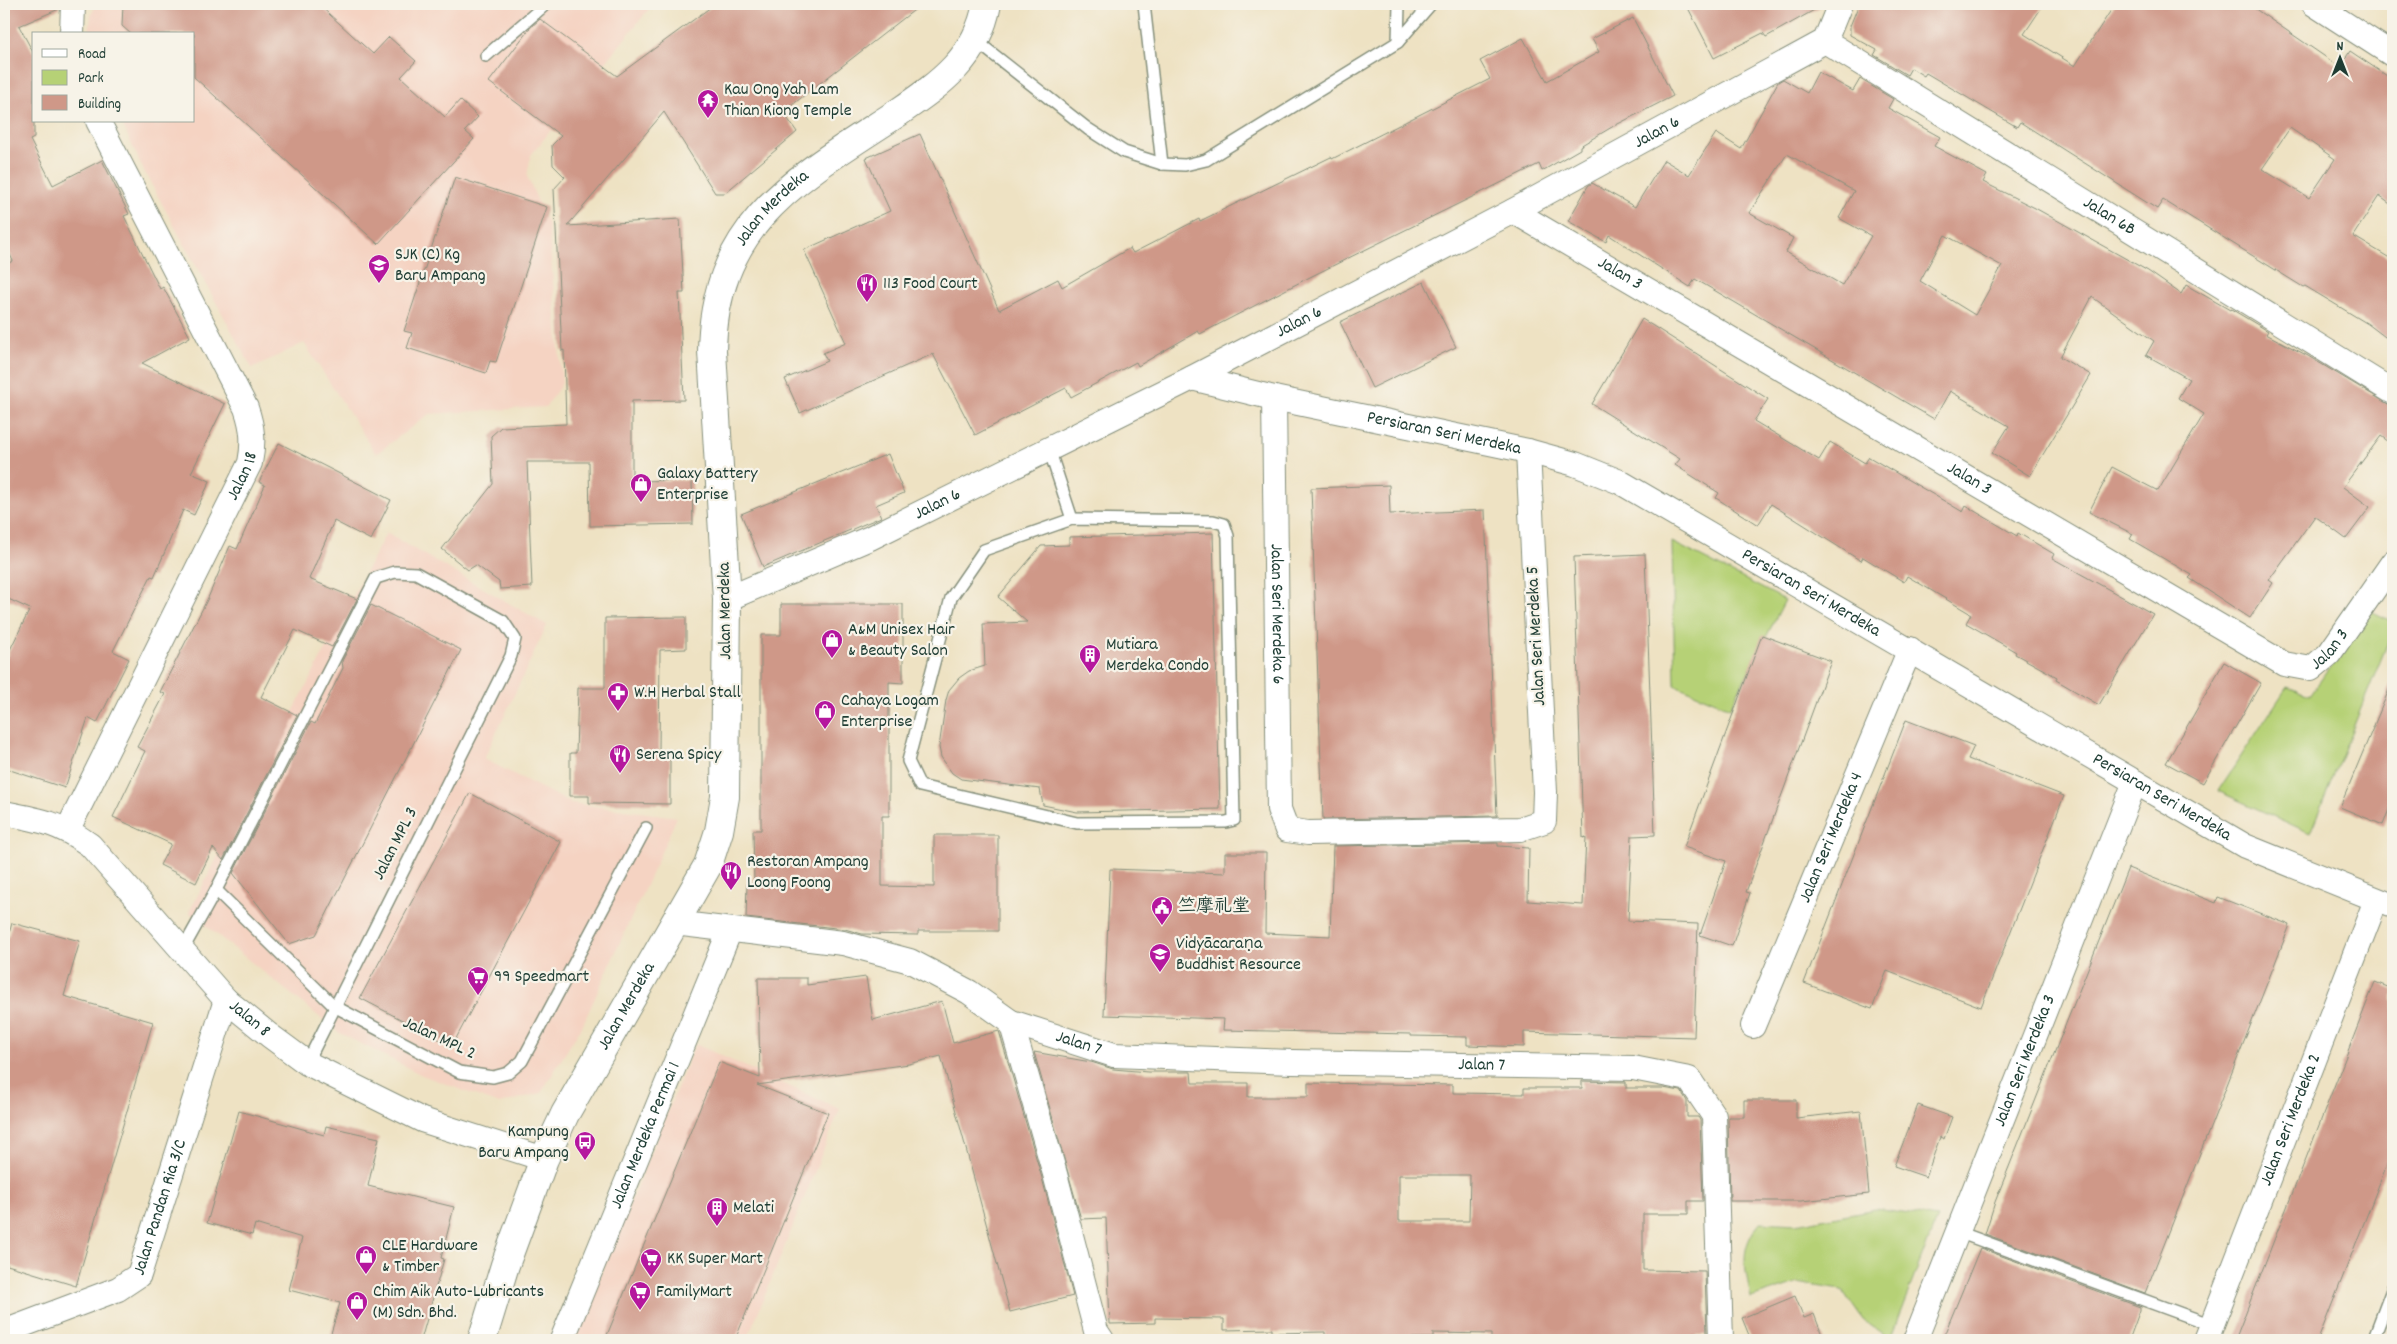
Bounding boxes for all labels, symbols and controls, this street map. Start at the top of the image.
legend [32,32,195,122]
north arrow [2314,32,2364,82]
text: N [2337,37,2344,57]
text: Road [78,44,106,66]
text: Park [78,68,104,90]
place label: Kau Ong Yah Lam Thian Kiong Temple [724,78,852,124]
temple icon: Kau Ong Yah Lam Thian Kiong Temple [696,88,720,119]
text: Building [78,94,121,116]
street label: Jalan 6 [1630,110,1685,155]
street label: Jalan Merdeka [729,164,815,251]
street label: Jalan 6B [2078,191,2140,242]
place label: SJK (C) Kg Baru Ampang [395,243,486,289]
street label: Jalan 3 [1593,251,1647,297]
school or university icon: SJK (C) Kg Baru Ampang [367,253,391,284]
restaurant icon: 113 Food Court [855,272,879,303]
place label: 113 Food Court [883,272,978,297]
street label: Jalan 6 [1272,300,1327,345]
street label: Persiaran Seri Merdeka [1364,405,1524,462]
street label: Jalan 18 [221,450,264,505]
street label: Jalan 3 [1942,456,1996,502]
place label: Galaxy Battery Enterprise [657,462,758,508]
shop icon: Galaxy Battery Enterprise [629,472,653,503]
street label: Jalan 6 [910,482,965,526]
street label: Persiaran Seri Merdeka [1737,543,1886,644]
street label: Jalan Seri Merdeka 6 [1263,544,1290,684]
street label: Jalan Merdeka [713,561,739,660]
street label: Jalan Seri Merdeka 5 [1521,565,1553,707]
place label: A&M Unisex Hair & Beauty Salon [848,618,955,664]
street label: Jalan 3 [2305,624,2355,677]
shop icon: A&M Unisex Hair & Beauty Salon [820,628,844,659]
place label: Mutiara Merdeka Condo [1106,633,1209,679]
building icon: Mutiara Merdeka Condo [1078,643,1102,674]
pharmacy icon: W.H Herbal Stall [606,681,630,712]
place label: W.H Herbal Stall [634,681,741,706]
place label: Cahaya Logam Enterprise [841,689,939,735]
shop icon: Cahaya Logam Enterprise [813,699,837,730]
restaurant icon: Serena Spicy [608,743,632,774]
place label: Serena Spicy [636,743,722,768]
street label: Persiaran Seri Merdeka [2088,747,2236,848]
street label: Jalan Seri Merdeka 4 [1793,769,1870,907]
street label: Jalan MPL 3 [367,803,425,885]
place label: Restoran Ampang Loong Foong [747,850,869,896]
restaurant icon: Restoran Ampang Loong Foong [719,860,743,891]
public building icon: 竺摩礼堂 [1150,895,1174,926]
place label: 竺摩礼堂 [1178,895,1250,920]
place label: Vidyācaraṇa Buddhist Resource [1176,932,1301,978]
school or university icon: Vidyācaraṇa Buddhist Resource [1148,942,1172,973]
street label: Jalan Merdeka [592,957,662,1055]
supermarket icon: 99 Speedmart [466,965,490,996]
place label: 99 Speedmart [494,965,590,990]
street label: Jalan Seri Merdeka 3 [1988,991,2062,1130]
street label: Jalan 8 [223,994,276,1044]
street label: Jalan MPL 2 [398,1011,480,1067]
street label: Jalan 7 [1052,1025,1105,1063]
street label: Jalan Seri Merdeka 2 [2254,1050,2328,1189]
street label: Jalan 7 [1458,1052,1506,1078]
street label: Jalan Merdeka Permai 1 [605,1058,687,1213]
place label: Kampung Baru Ampang [478,1120,569,1166]
bus stop icon: Kampung Baru Ampang [573,1130,597,1161]
street label: Jalan Pandan Ria 3/C [127,1136,194,1278]
building icon: Melati [705,1196,729,1227]
place label: Melati [733,1196,774,1221]
place label: CLE Hardware & Timber [382,1234,478,1280]
shop icon: CLE Hardware & Timber [354,1244,378,1275]
supermarket icon: KK Super Mart [639,1247,663,1278]
place label: KK Super Mart [667,1247,763,1272]
place label: Chim Aik Auto-Lubricants (M) Sdn. Bhd. [373,1280,544,1326]
supermarket icon: FamilyMart [628,1280,652,1311]
place label: FamilyMart [656,1280,732,1305]
shop icon: Chim Aik Auto-Lubricants (M) Sdn. Bhd. [345,1290,369,1321]

